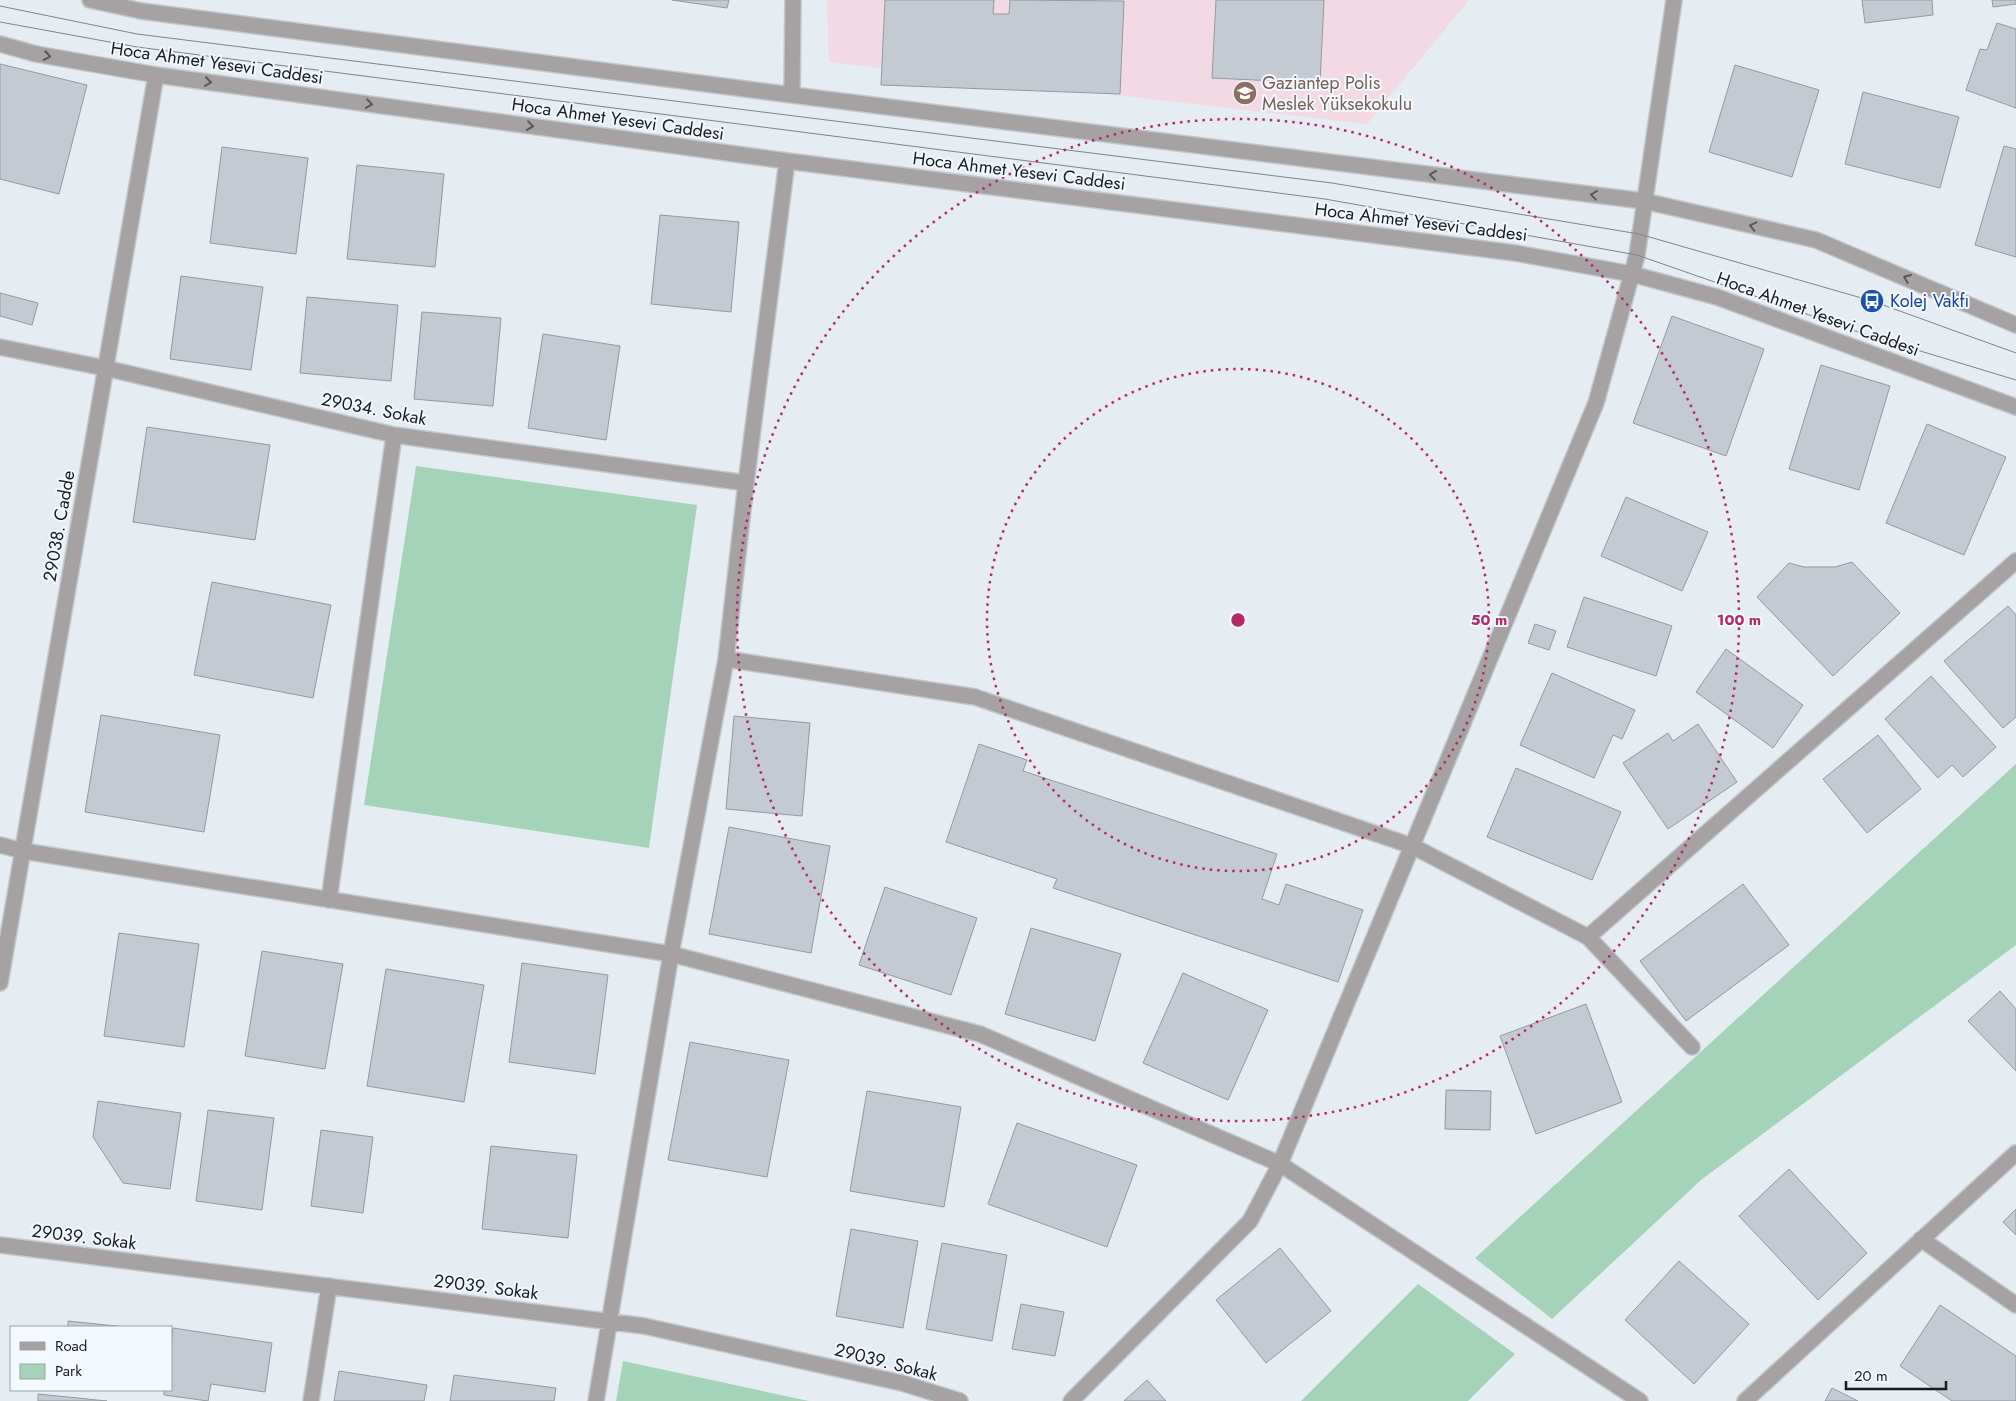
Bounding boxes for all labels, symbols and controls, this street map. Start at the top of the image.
street label: Hoca Ahmet Yesevi Caddesi [109,35,325,91]
one-way arrow [43,50,52,60]
place label: Gaziantep Polis Meslek Yüksekokulu [1262,70,1412,117]
one-way arrow [204,76,212,87]
school or university icon: Gaziantep Polis Meslek Yüksekokulu [1232,80,1258,106]
street label: Hoca Ahmet Yesevi Caddesi [510,91,726,147]
one-way arrow [365,98,373,109]
one-way arrow [526,120,534,131]
street label: Hoca Ahmet Yesevi Caddesi [911,145,1127,197]
one-way arrow [1428,170,1436,181]
one-way arrow [1590,190,1598,201]
street label: Hoca Ahmet Yesevi Caddesi [1313,196,1529,248]
one-way arrow [1749,221,1758,232]
street label: Hoca Ahmet Yesevi Caddesi [1713,265,1923,363]
one-way arrow [1903,274,1912,285]
bus stop icon: Kolej Vakfı [1859,288,1885,314]
place label: Kolej Vakfı [1890,288,1969,314]
street label: 29034. Sokak [319,386,429,432]
street label: 29038. Cadde [36,468,82,584]
text: 50 m [1471,609,1507,631]
text: 100 m [1717,609,1761,631]
centre of rings [1229,611,1247,629]
street label: 29039. Sokak [30,1218,138,1256]
street label: 29039. Sokak [432,1268,540,1306]
legend [10,1326,172,1391]
text: Road [55,1335,87,1357]
street label: 29039. Sokak [832,1337,940,1387]
scale bar [1846,1358,1946,1390]
text: Park [55,1360,82,1382]
text: 20 m [1854,1365,1888,1387]

